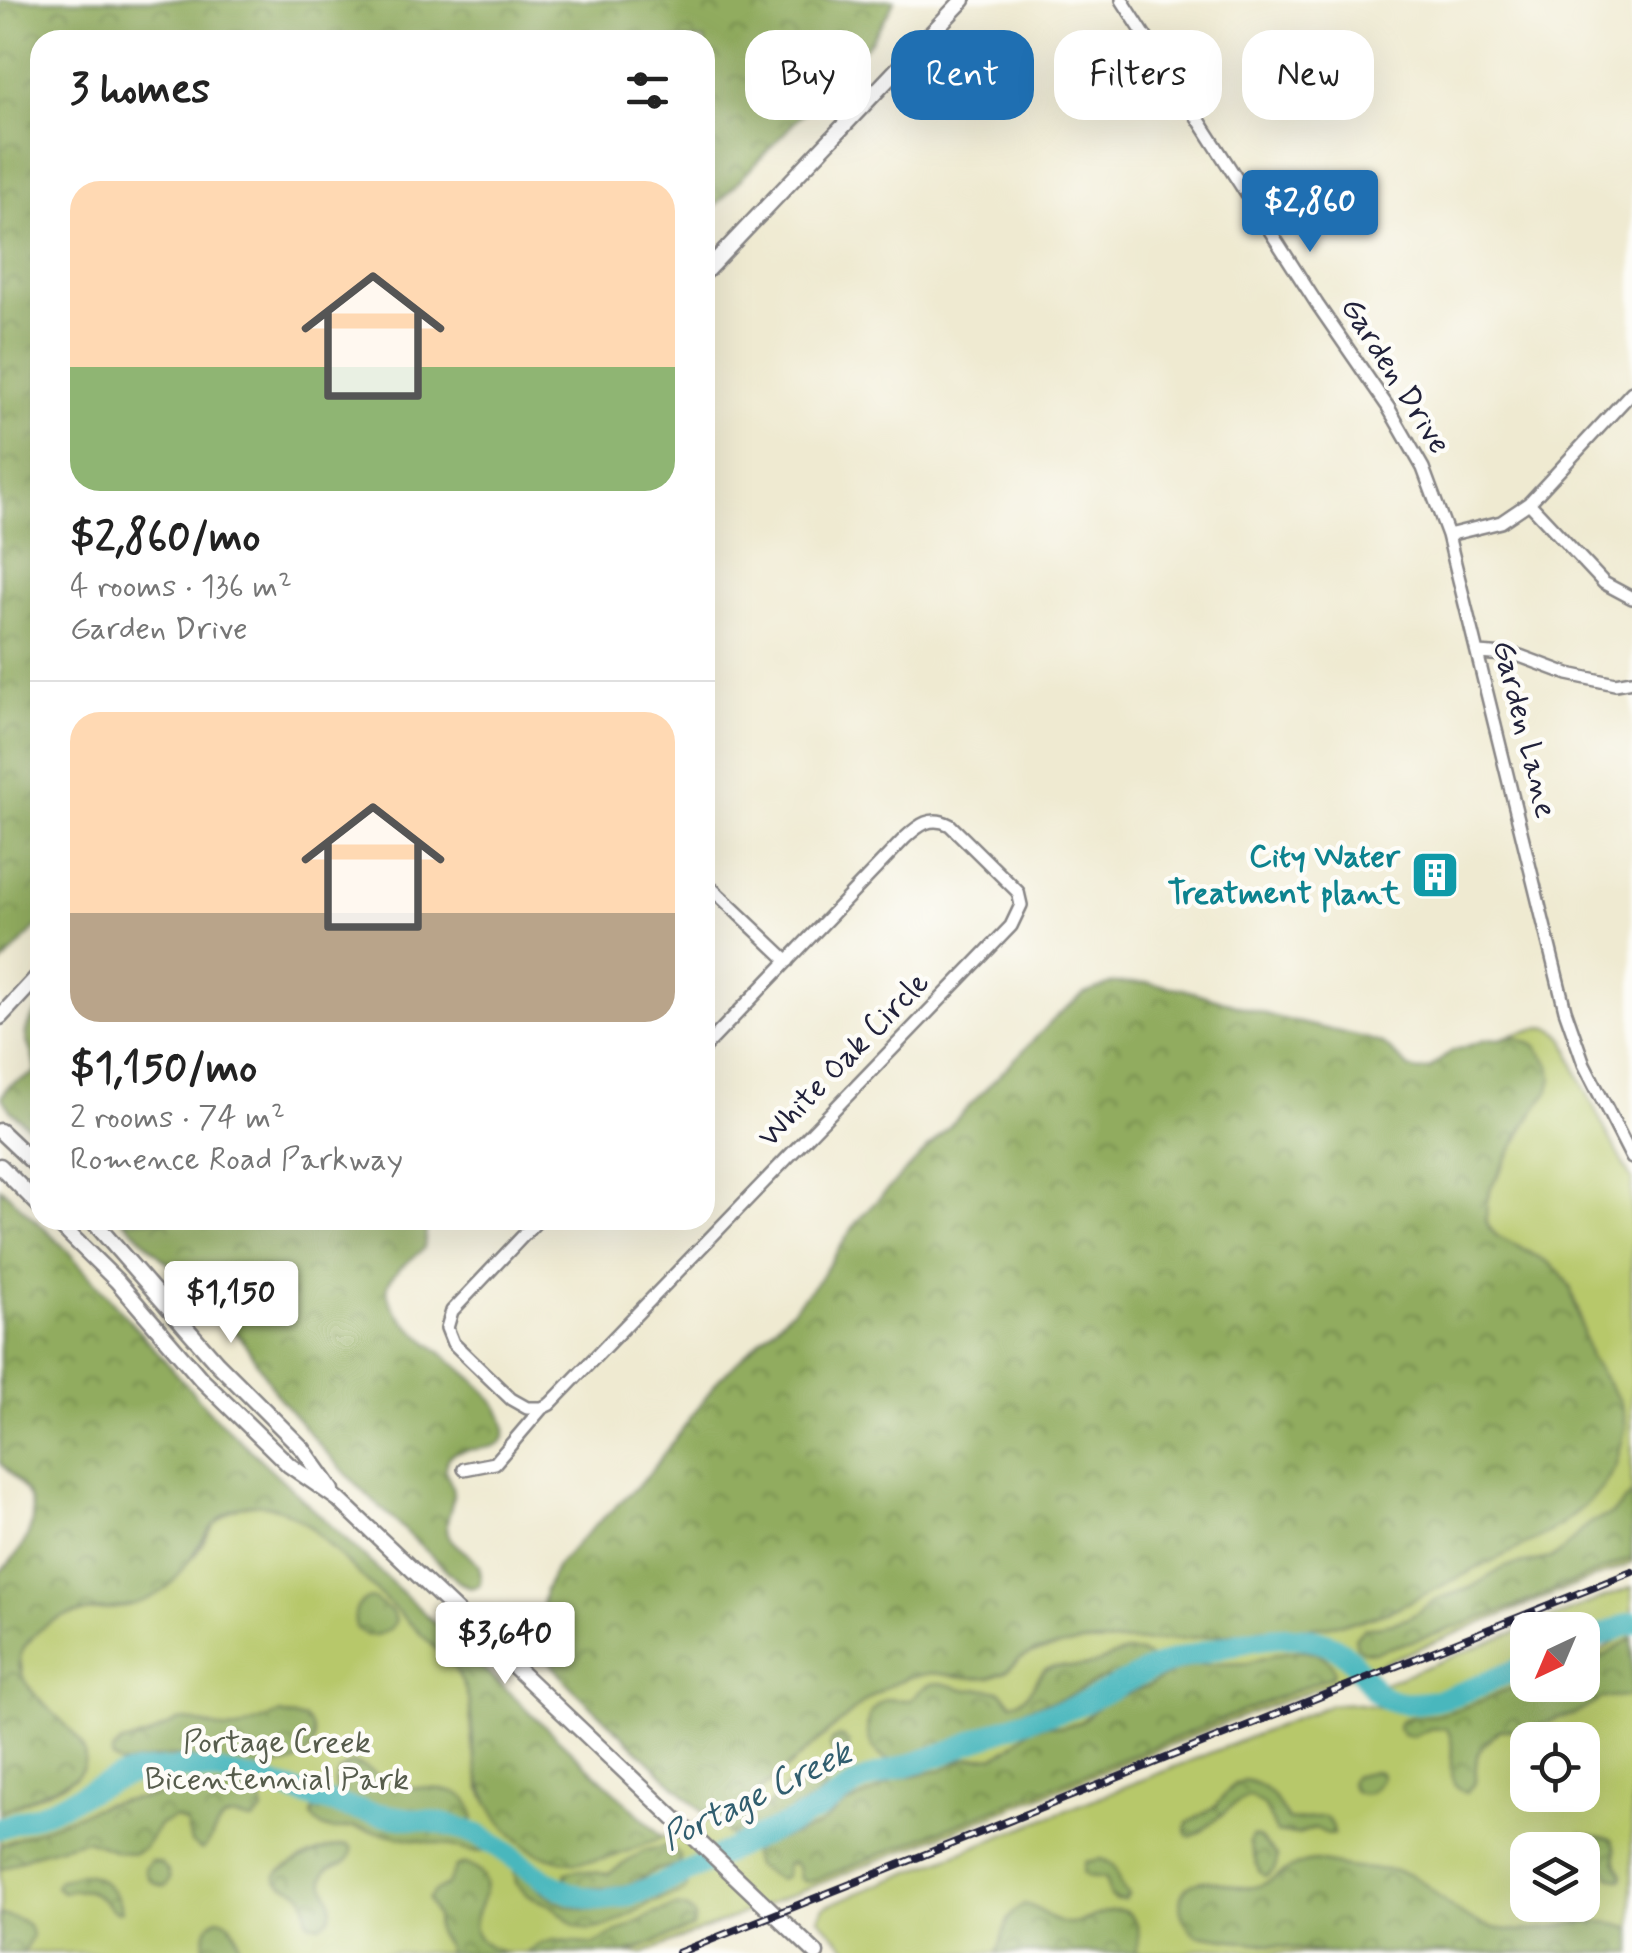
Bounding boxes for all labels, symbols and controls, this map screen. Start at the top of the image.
chip: Buy [745,30,871,120]
chip: Rent [891,30,1034,120]
chip: Filters [1054,30,1222,120]
chip: New [1242,30,1374,120]
text: 3 homes [70,63,210,118]
icon: filters [620,63,675,118]
pin: $2,860 [1229,170,1391,255]
text: $2,860 [1264,181,1356,223]
icon: home [283,246,463,426]
street label: Garden Drive [1330,290,1460,462]
text: $2,860/mo [70,511,260,566]
text: 4 rooms · 136 m² [70,566,292,608]
text: Garden Drive [70,608,248,650]
street label: Garden Lane [1482,636,1566,822]
icon: home [283,777,463,957]
place label: City Water Treatment plant [1168,836,1401,915]
building icon: City Water Treatment plant [1409,849,1461,901]
street label: White Oak Circle [749,963,939,1157]
text: $1,150/mo [70,1042,257,1097]
text: 2 rooms · 74 m² [70,1097,285,1139]
text: Romence Road Parkway [70,1139,403,1181]
pin: $1,150 [150,1261,312,1346]
text: $1,150 [186,1272,276,1314]
pin: $3,640 [424,1602,586,1687]
north arrow [1510,1612,1600,1702]
map controls [1510,1612,1600,1922]
text: $3,640 [458,1613,552,1655]
park label: Portage Creek Bicentennial Park [145,1722,409,1801]
button: locate [1510,1722,1600,1812]
water label: Portage Creek [655,1729,861,1862]
button: layers [1510,1832,1600,1922]

